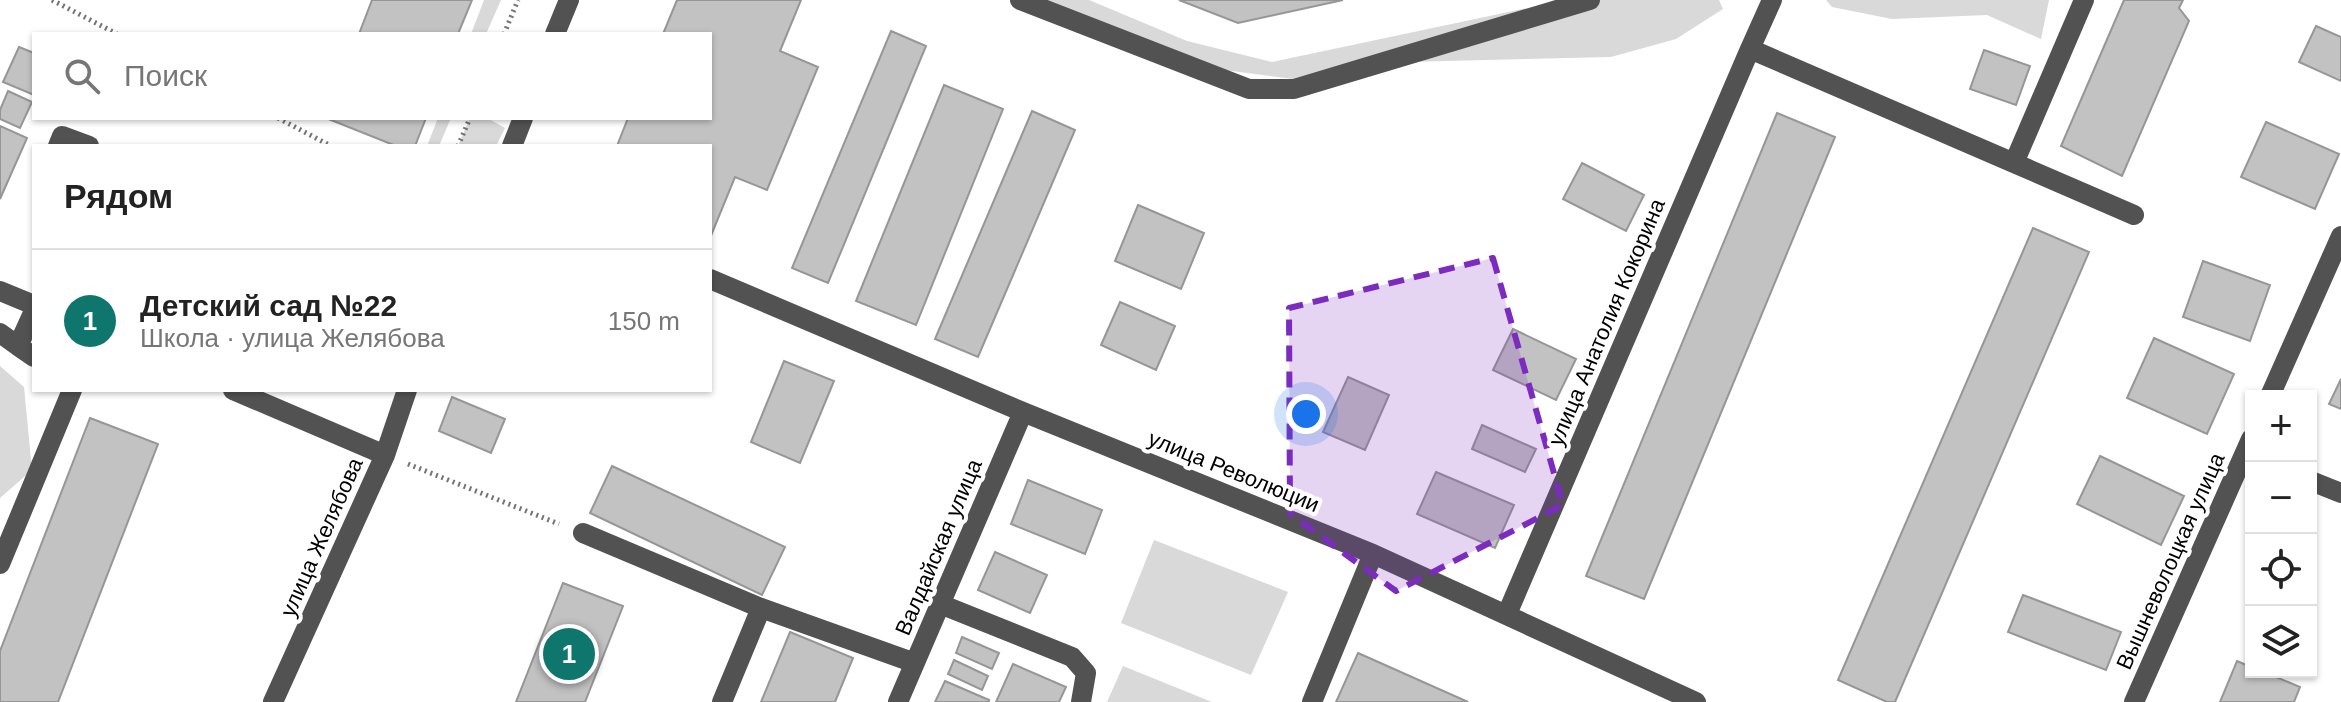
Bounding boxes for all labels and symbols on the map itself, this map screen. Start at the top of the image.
street label: улица Анатолия Кокорина [1543,194,1670,449]
your location [1286,394,1326,434]
street label: улица Революции [1145,426,1323,517]
street label: Вышневолоцкая улица [2111,448,2230,673]
street label: улица Желябова [275,453,368,621]
street label: Валдайская улица [890,455,987,639]
pin: 1 [543,624,595,684]

